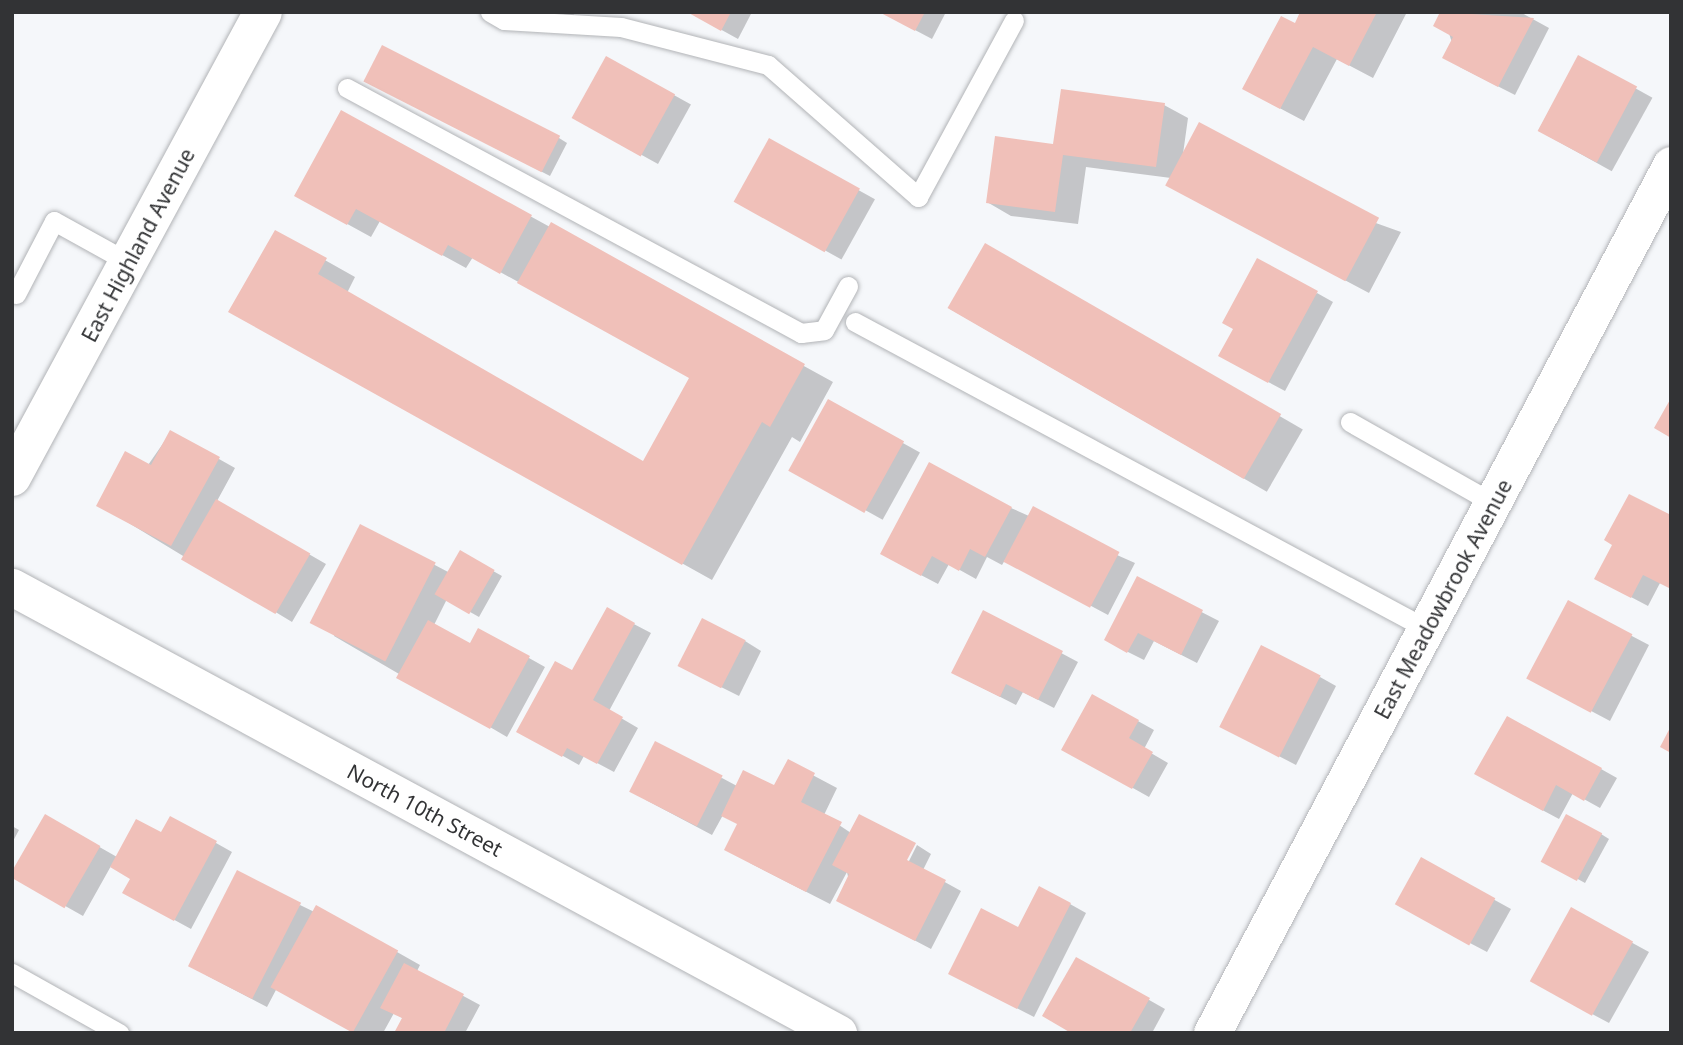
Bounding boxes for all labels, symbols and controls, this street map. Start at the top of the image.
street label: East Highland Avenue [76,144,200,346]
street label: East Meadowbrook Avenue [1369,475,1517,723]
street label: North 10th Street [343,758,507,862]

